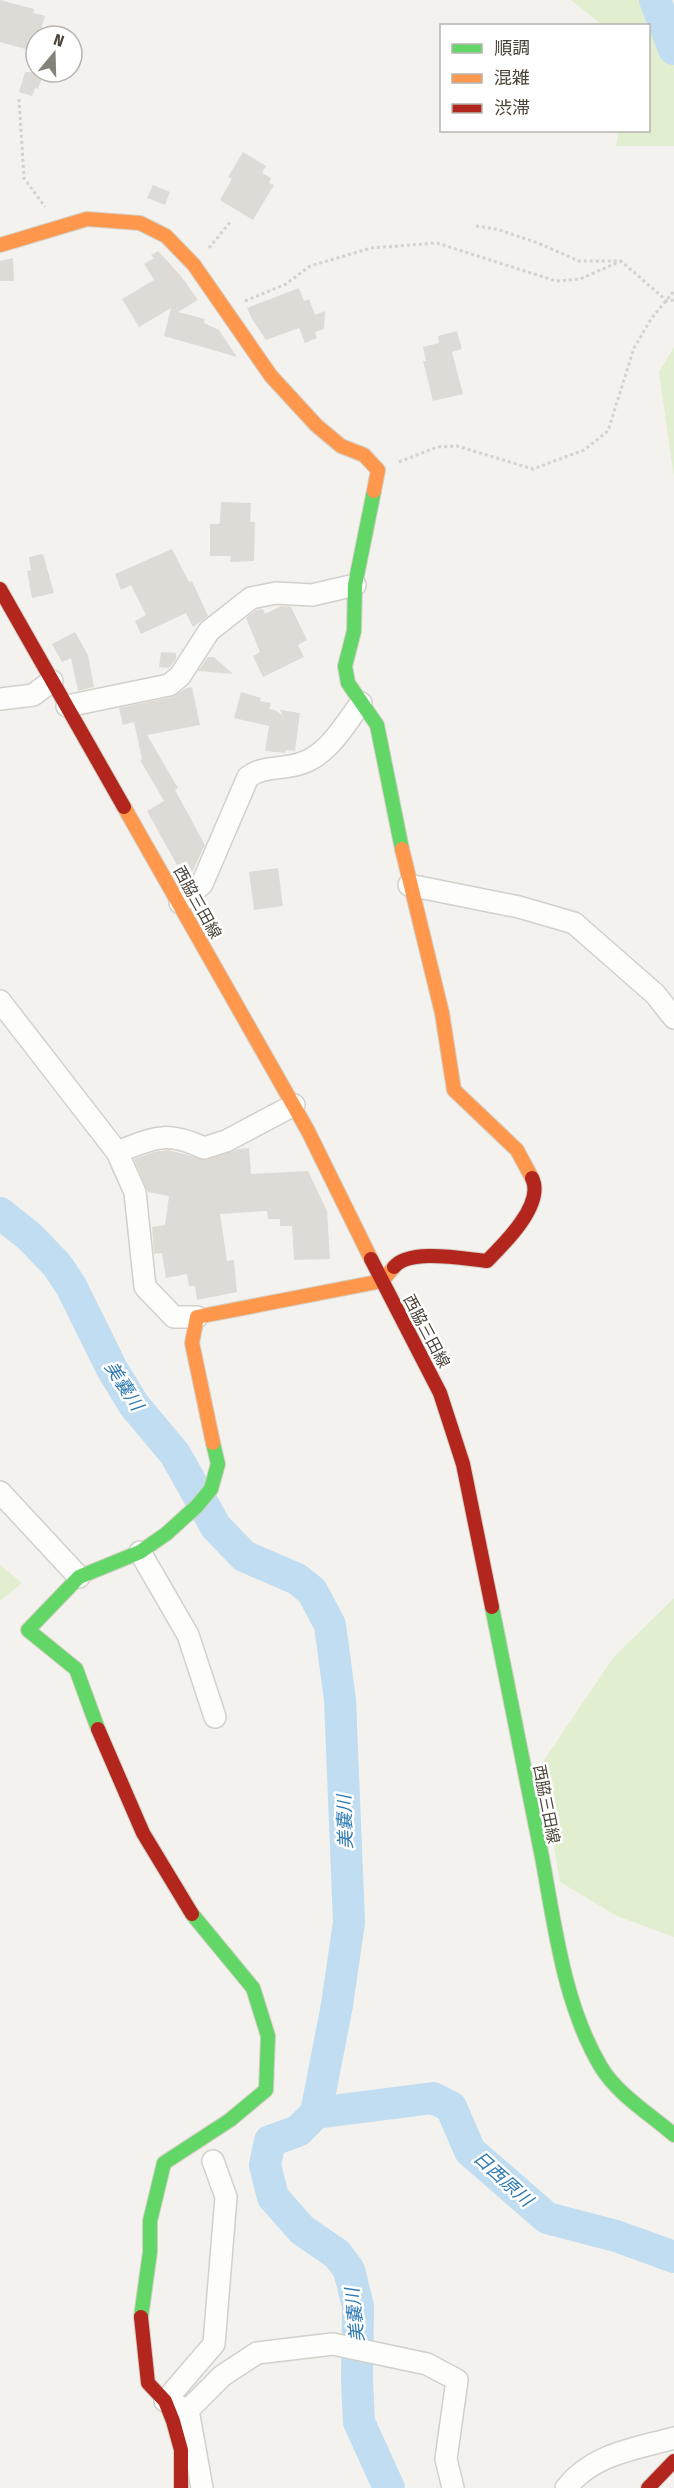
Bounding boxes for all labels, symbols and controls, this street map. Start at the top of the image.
north arrow [24,24,84,84]
legend [440,24,650,132]
text: N [51,30,66,51]
text: 順調 [494,37,530,59]
text: 混雑 [494,67,530,89]
text: 渋滞 [494,97,530,119]
street label: 西脇三田線 [170,863,225,942]
street label: 西脇三田線 [399,1291,454,1371]
water label: 美嚢川 [100,1357,149,1416]
street label: 西脇三田線 [530,1763,563,1845]
water label: 美嚢川 [333,1793,357,1849]
water label: 日西原川 [469,2147,539,2213]
water label: 美嚢川 [341,2285,369,2343]

